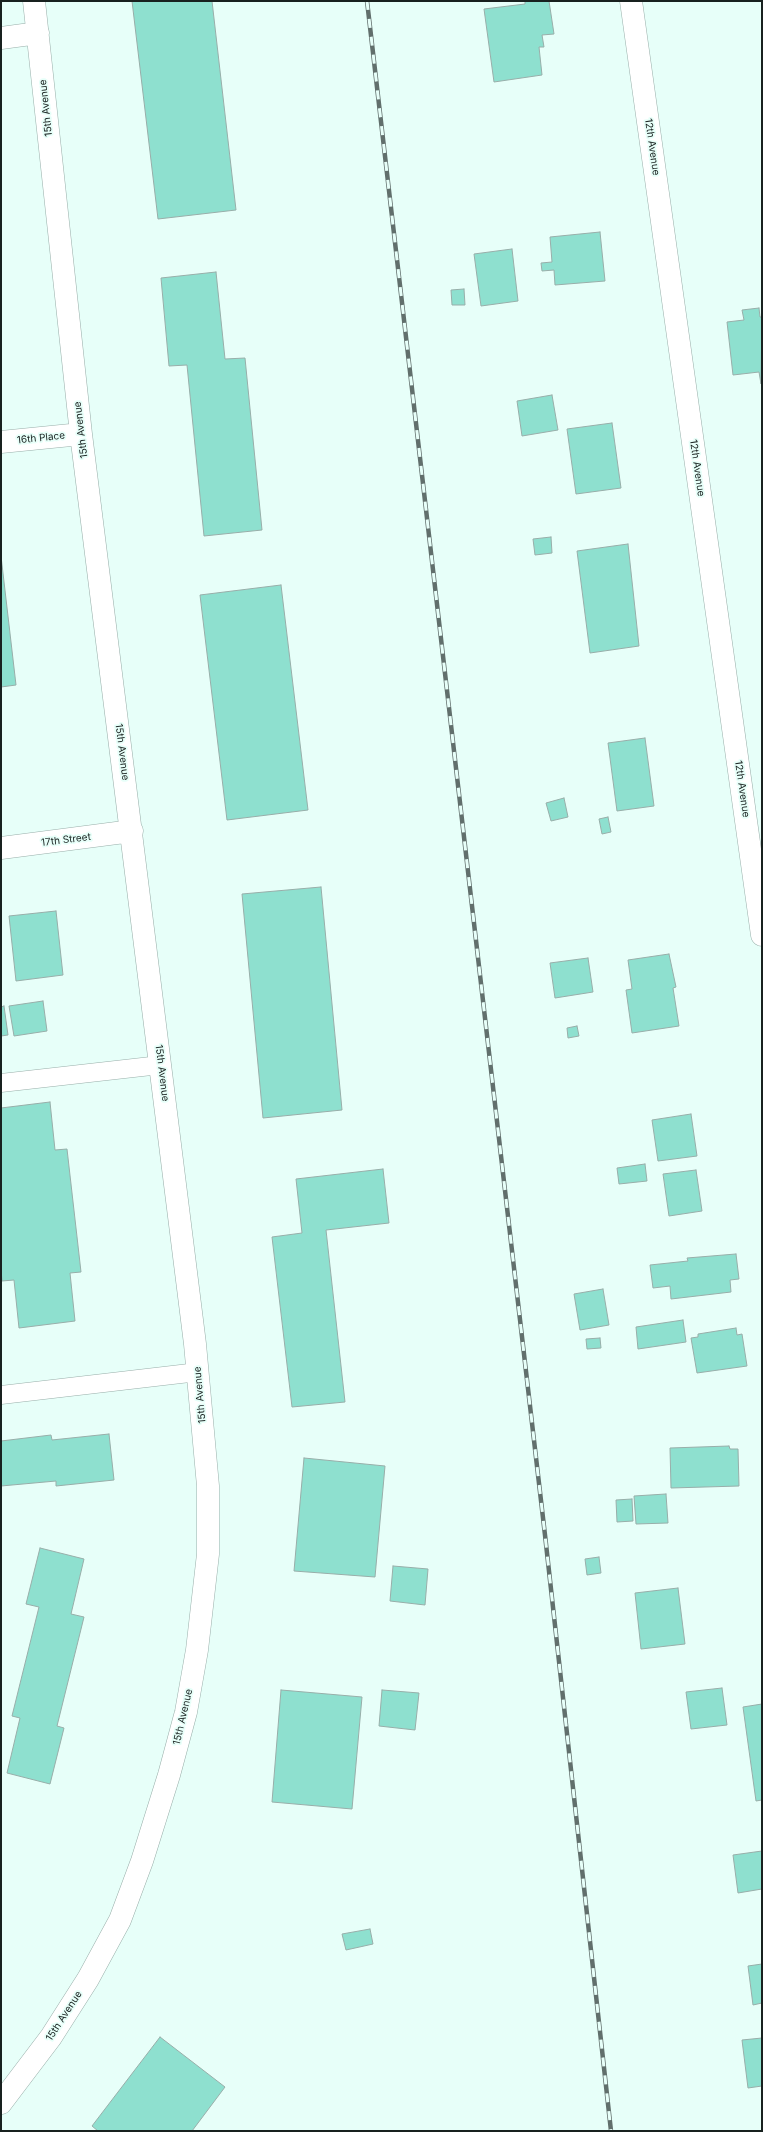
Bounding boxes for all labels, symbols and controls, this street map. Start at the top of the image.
street label: 15th Avenue [37,79,55,137]
street label: 12th Avenue [642,118,662,176]
street label: 15th Avenue [72,401,90,459]
street label: 16th Place [16,430,66,446]
street label: 12th Avenue [687,439,707,497]
street label: 15th Avenue [113,723,131,781]
street label: 12th Avenue [732,760,752,818]
street label: 17th Street [40,831,92,849]
street label: 15th Avenue [153,1044,171,1102]
street label: 15th Avenue [192,1366,208,1424]
street label: 15th Avenue [171,1688,195,1746]
street label: 15th Avenue [43,1989,85,2043]

